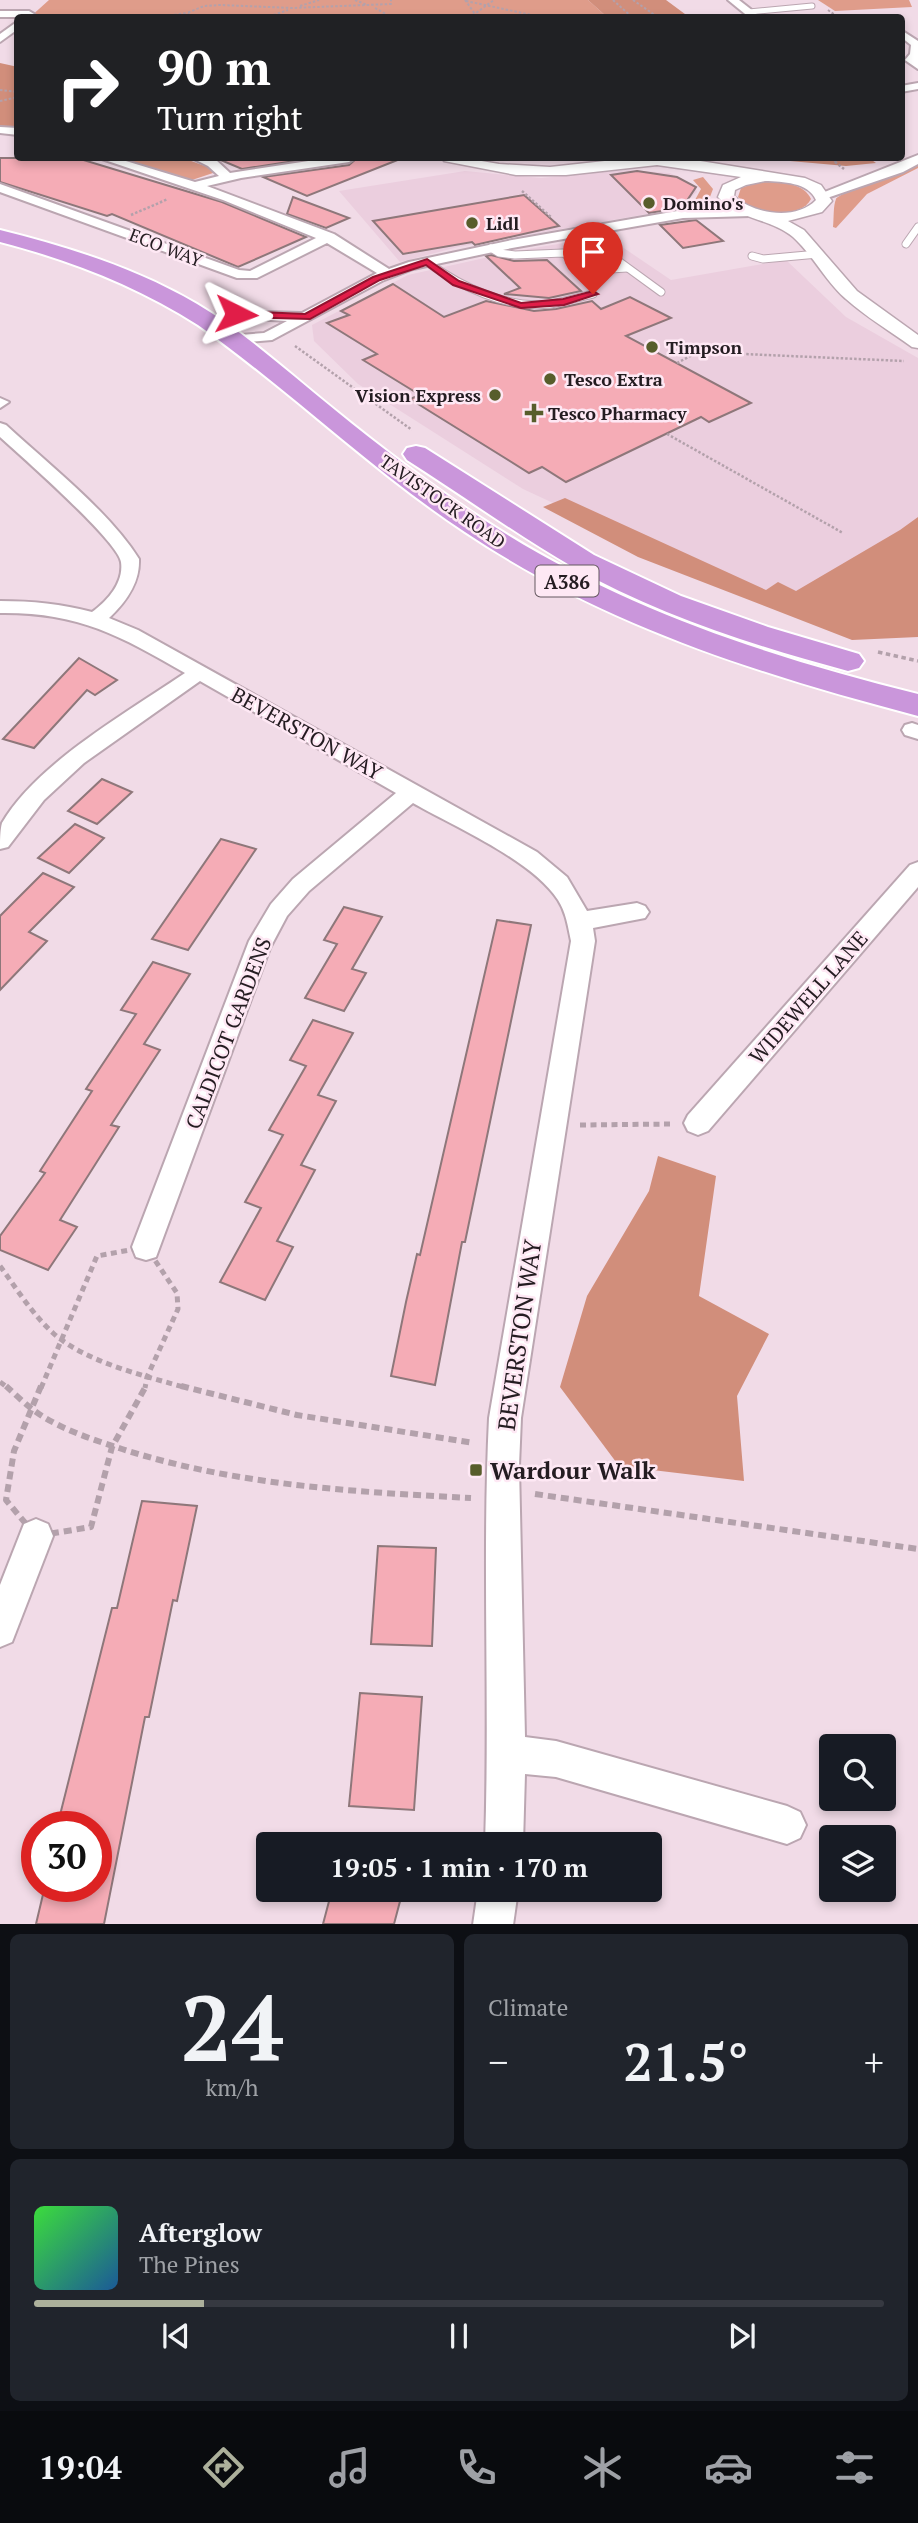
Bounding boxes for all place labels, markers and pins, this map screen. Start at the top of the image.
place label: Domino's [663,191,743,215]
marker: Domino's [641,195,657,211]
place label: Lidl [486,211,519,235]
marker: Lidl [464,215,480,231]
pin [563,222,623,294]
place label: Timpson [666,335,742,359]
marker: Timpson [644,339,660,355]
place label: Tesco Extra [564,367,663,391]
marker: Tesco Extra [542,371,558,387]
place label: Vision Express [355,383,481,407]
marker: Vision Express [487,387,503,403]
place label: Tesco Pharmacy [548,401,687,425]
marker: Tesco Pharmacy [526,405,542,421]
place label: Wardour Walk [490,1454,656,1486]
marker: Wardour Walk [468,1462,484,1478]

